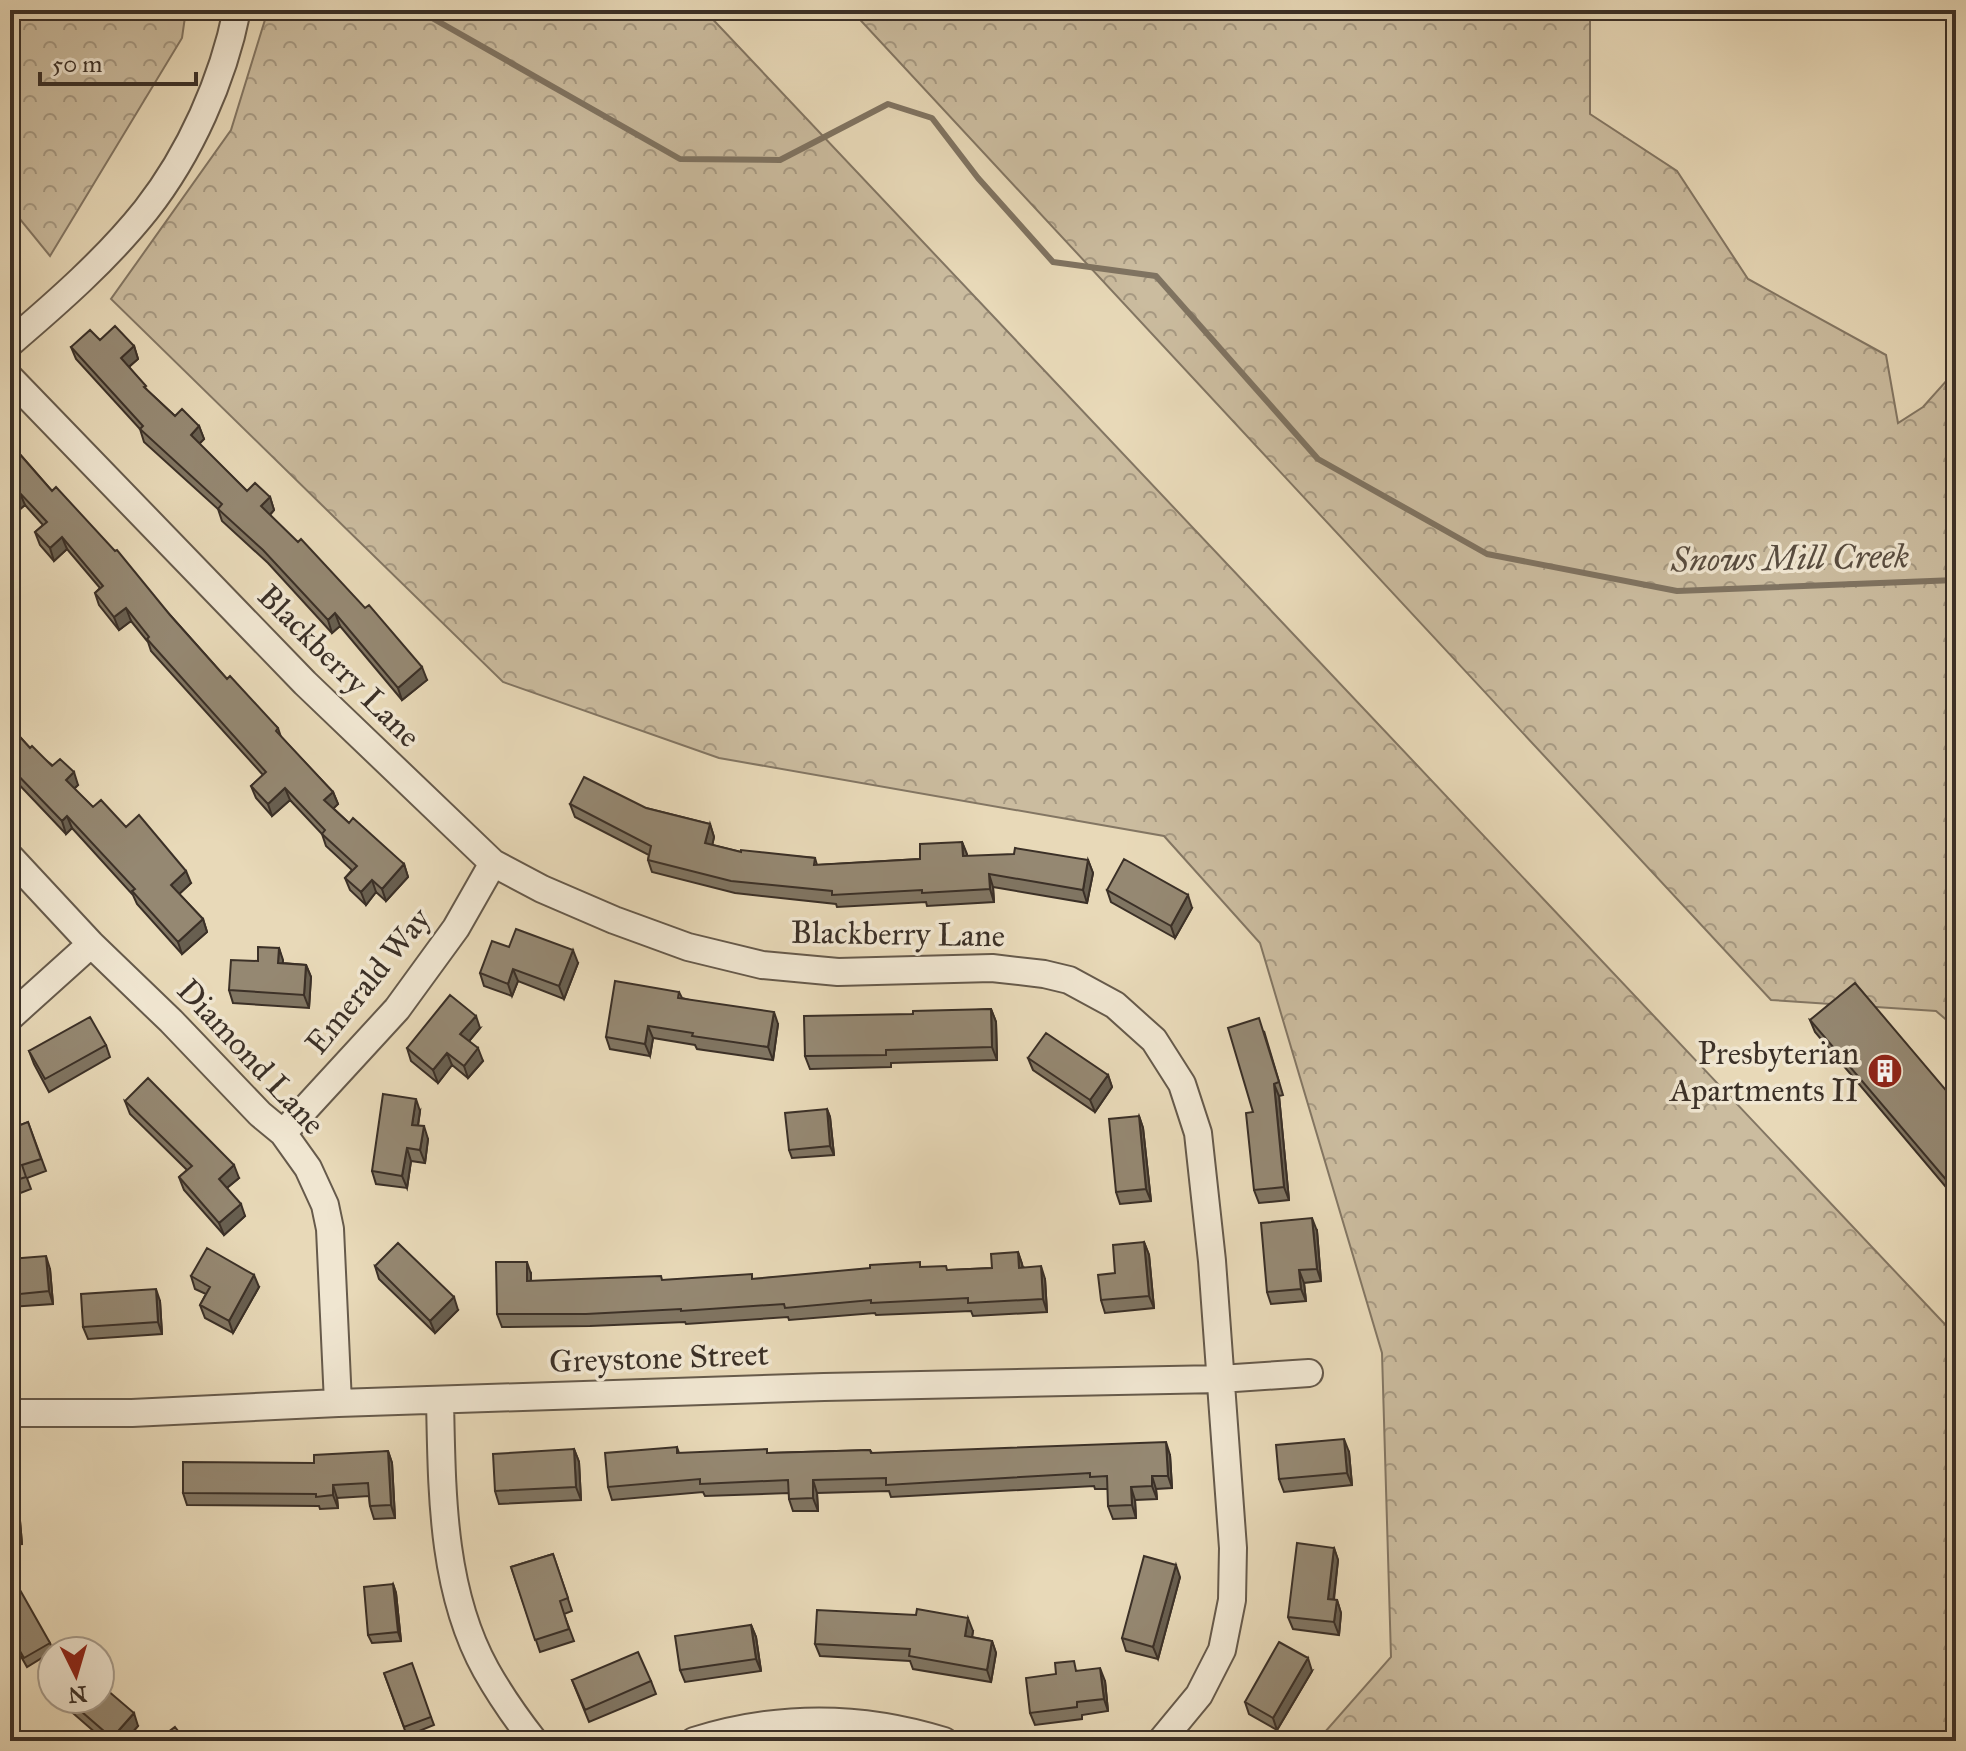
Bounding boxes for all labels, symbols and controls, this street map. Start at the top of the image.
scale bar [40,36,196,86]
text: 50 m [52,49,102,79]
water label: Snows Mill Creek [1669,535,1910,581]
street label: Blackberry Lane [249,576,429,756]
street label: Emerald Way [297,899,439,1062]
street label: Blackberry Lane [791,913,1005,955]
street label: Diamond Lane [169,971,333,1143]
place label: Presbyterian Apartments II [1668,1034,1859,1110]
building icon: Presbyterian Apartments II [1866,1052,1904,1090]
street label: Greystone Street [549,1335,769,1381]
north arrow [36,1635,116,1715]
text: N [67,1680,88,1709]

